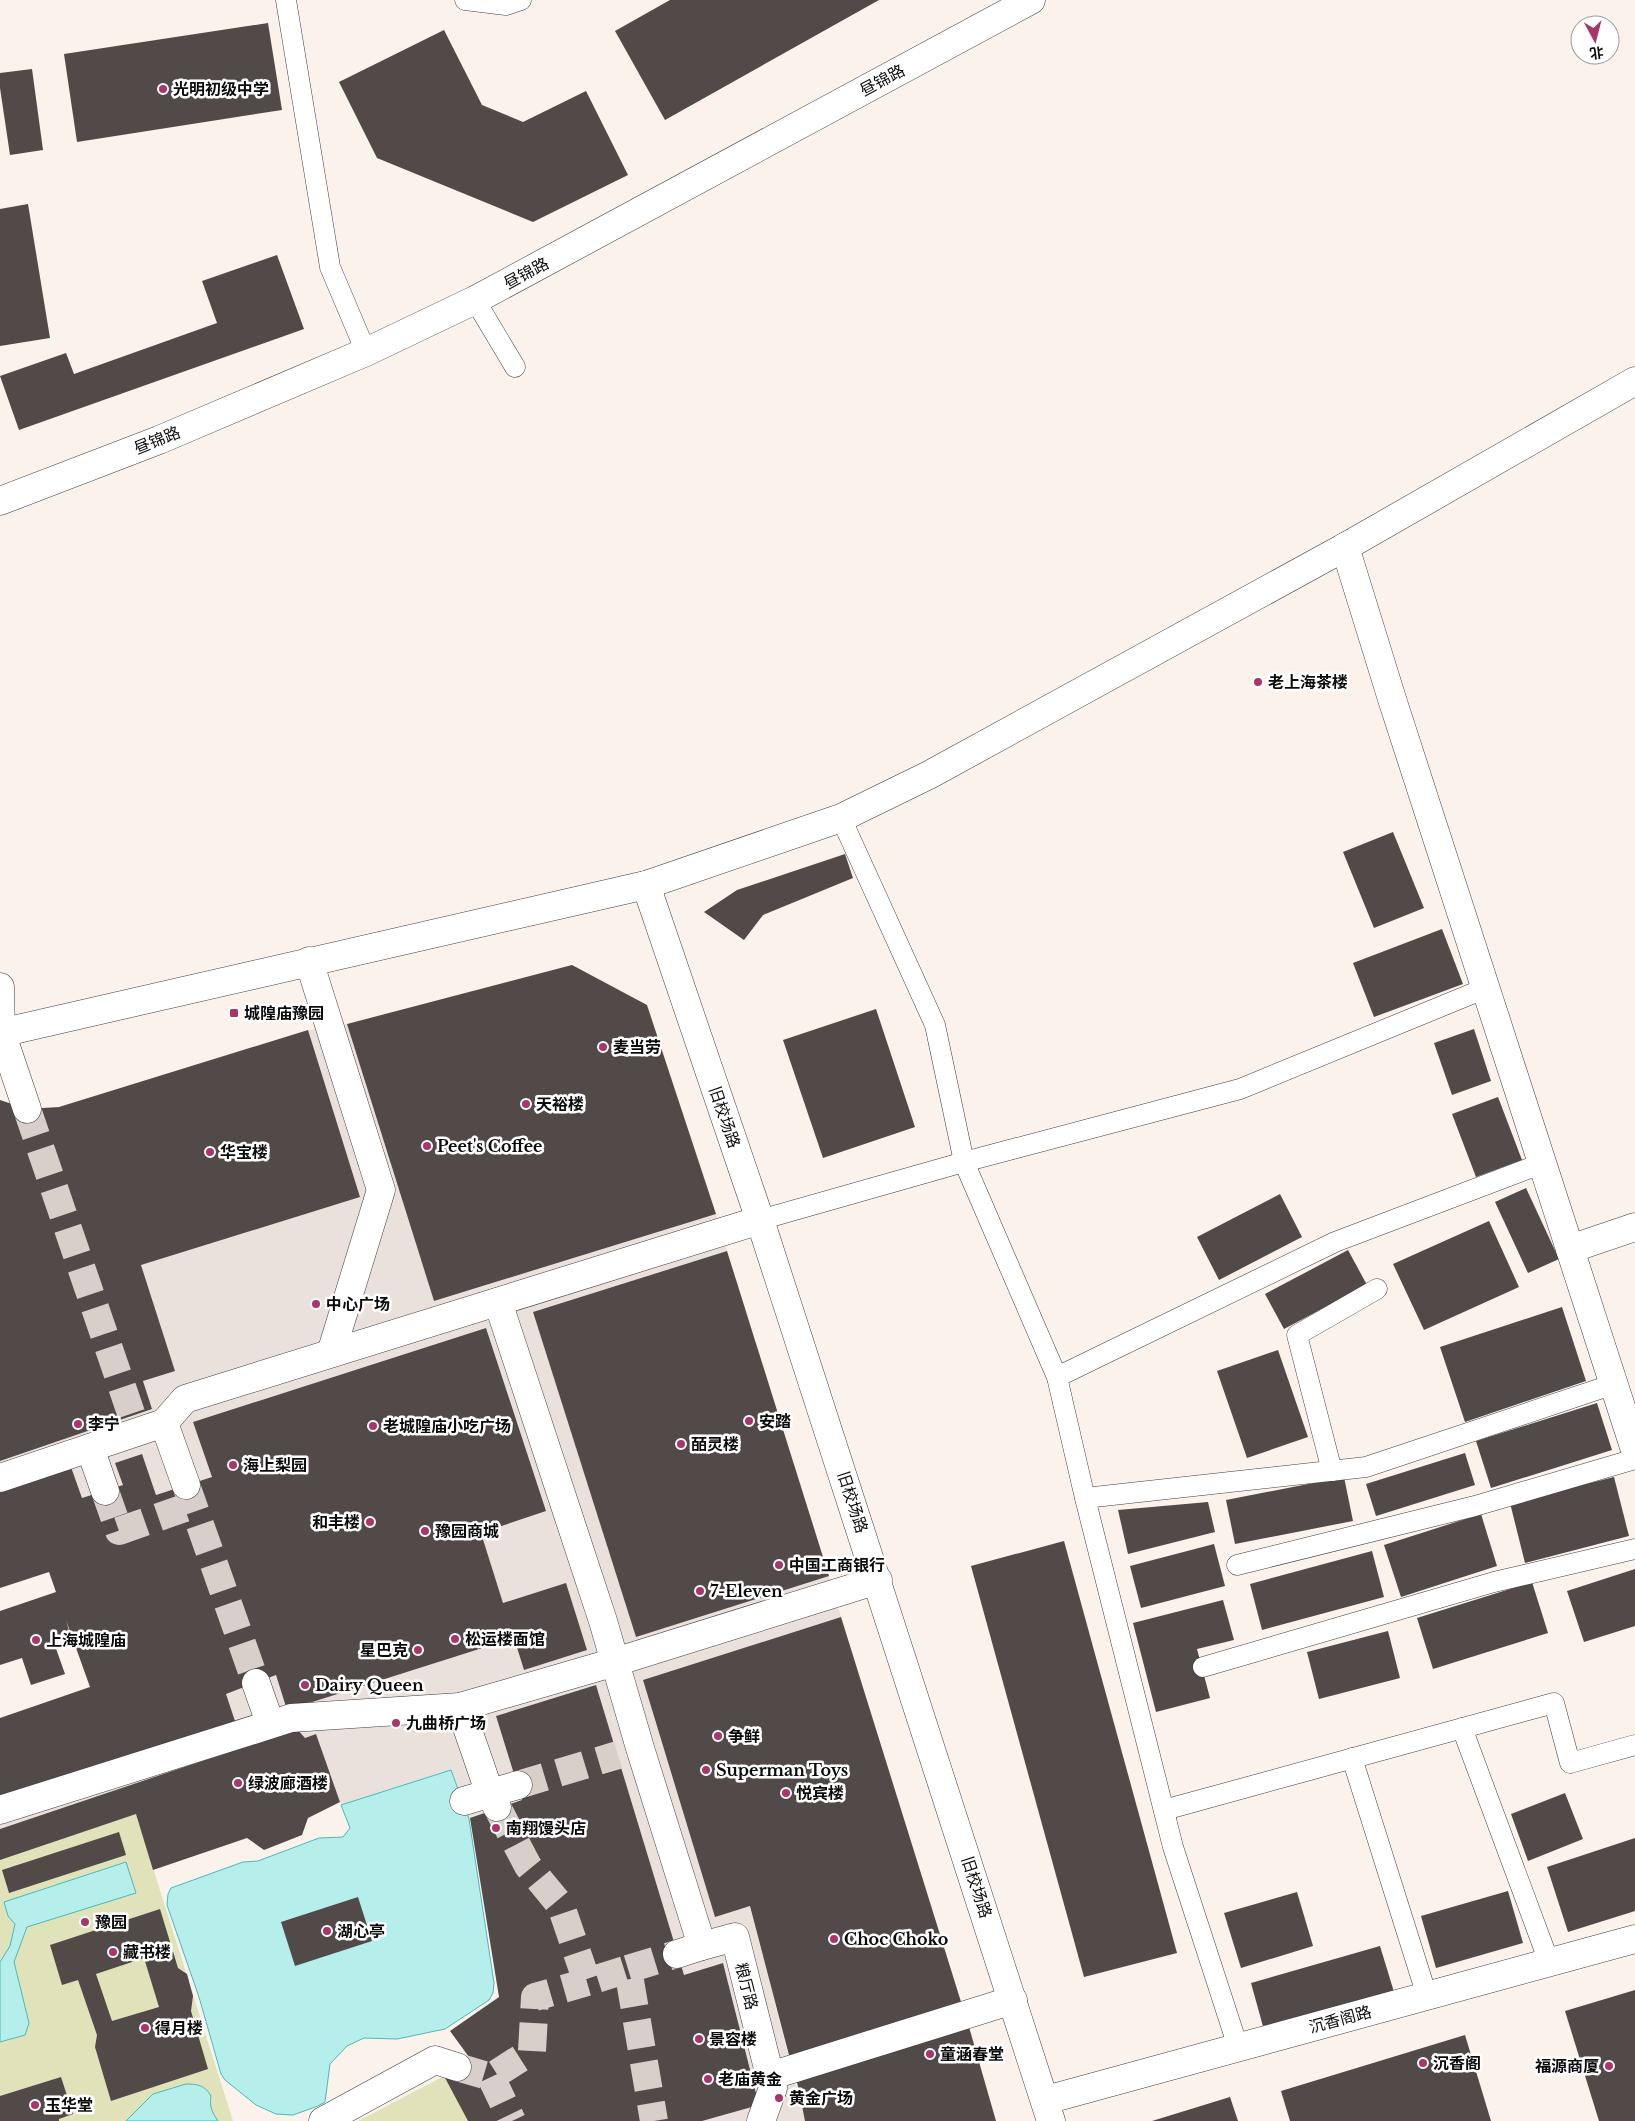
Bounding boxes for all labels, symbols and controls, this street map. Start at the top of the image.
north arrow [1570,15,1620,65]
text: 北 [1589,43,1605,63]
street label: 昼锦路 [856,60,908,100]
place label: 光明初级中学 [173,79,269,99]
marker: 光明初级中学 [157,83,169,95]
street label: 昼锦路 [500,253,552,293]
street label: 昼锦路 [131,422,183,458]
place label: 老上海茶楼 [1268,672,1348,692]
marker: 老上海茶楼 [1252,676,1264,688]
place label: 城隍庙豫园 [244,1003,324,1023]
marker: 城隍庙豫园 [228,1007,240,1019]
place label: 麦当劳 [613,1037,661,1057]
marker: 麦当劳 [597,1041,609,1053]
street label: 旧校场路 [705,1083,745,1151]
place label: 天裕楼 [536,1094,584,1114]
marker: 天裕楼 [520,1098,532,1110]
place label: Peet's Coffee [437,1136,542,1156]
marker: Peet's Coffee [421,1140,433,1152]
place label: 华宝楼 [220,1142,268,1162]
marker: 华宝楼 [204,1146,216,1158]
place label: 中心广场 [326,1294,390,1314]
marker: 中心广场 [310,1298,322,1310]
place label: 安踏 [759,1411,791,1431]
place label: 李宁 [88,1414,120,1434]
marker: 安踏 [743,1415,755,1427]
place label: 老城隍庙小吃广场 [383,1416,511,1436]
marker: 李宁 [72,1418,84,1430]
marker: 老城隍庙小吃广场 [367,1420,379,1432]
place label: 皕灵楼 [691,1434,739,1454]
marker: 皕灵楼 [675,1438,687,1450]
place label: 海上梨园 [243,1455,307,1475]
marker: 海上梨园 [227,1459,239,1471]
street label: 旧校场路 [834,1468,872,1536]
place label: 和丰楼 [312,1512,360,1532]
marker: 和丰楼 [364,1516,376,1528]
place label: 豫园商城 [435,1521,499,1541]
marker: 豫园商城 [419,1525,431,1537]
place label: 中国工商银行 [789,1555,885,1575]
marker: 中国工商银行 [773,1559,785,1571]
place label: 7-Eleven [710,1581,783,1601]
marker: 7-Eleven [694,1585,706,1597]
place label: 松运楼面馆 [465,1629,545,1649]
place label: 上海城隍庙 [46,1630,126,1650]
marker: 松运楼面馆 [449,1633,461,1645]
marker: 上海城隍庙 [30,1634,42,1646]
place label: 星巴克 [360,1640,408,1660]
marker: 星巴克 [412,1644,424,1656]
place label: Dairy Queen [315,1675,424,1695]
marker: Dairy Queen [299,1679,311,1691]
place label: 九曲桥广场 [406,1713,486,1733]
marker: 九曲桥广场 [390,1717,402,1729]
place label: 争鲜 [728,1726,760,1746]
marker: 争鲜 [712,1730,724,1742]
place label: Superman Toys [716,1760,848,1780]
marker: Superman Toys [700,1764,712,1776]
place label: 绿波廊酒楼 [248,1773,328,1793]
marker: 绿波廊酒楼 [232,1777,244,1789]
place label: 悦宾楼 [796,1783,844,1803]
marker: 悦宾楼 [780,1787,792,1799]
place label: 南翔馒头店 [506,1818,586,1838]
marker: 南翔馒头店 [490,1822,502,1834]
street label: 旧校场路 [958,1853,996,1921]
place label: 豫园 [95,1912,127,1932]
marker: 豫园 [79,1916,91,1928]
place label: 湖心亭 [337,1921,385,1941]
marker: 湖心亭 [321,1925,333,1937]
place label: Choc Choko [844,1929,948,1949]
marker: Choc Choko [828,1933,840,1945]
place label: 藏书楼 [123,1942,171,1962]
marker: 藏书楼 [107,1946,119,1958]
street label: 粮厅路 [731,1960,763,2012]
street label: 沉香阁路 [1306,2001,1374,2037]
place label: 得月楼 [154,2018,203,2038]
marker: 得月楼 [139,2022,151,2034]
place label: 景容楼 [709,2029,757,2049]
marker: 景容楼 [693,2033,705,2045]
place label: 童涵春堂 [940,2044,1004,2064]
marker: 童涵春堂 [924,2048,936,2060]
place label: 沉香阁 [1433,2053,1481,2073]
place label: 福源商厦 [1535,2056,1599,2076]
marker: 沉香阁 [1417,2057,1429,2069]
marker: 福源商厦 [1603,2060,1615,2072]
place label: 老庙黄金 [718,2069,782,2089]
marker: 老庙黄金 [702,2073,714,2085]
place label: 黄金广场 [789,2088,853,2108]
marker: 黄金广场 [773,2092,785,2104]
place label: 玉华堂 [45,2095,93,2115]
marker: 玉华堂 [29,2099,41,2111]

